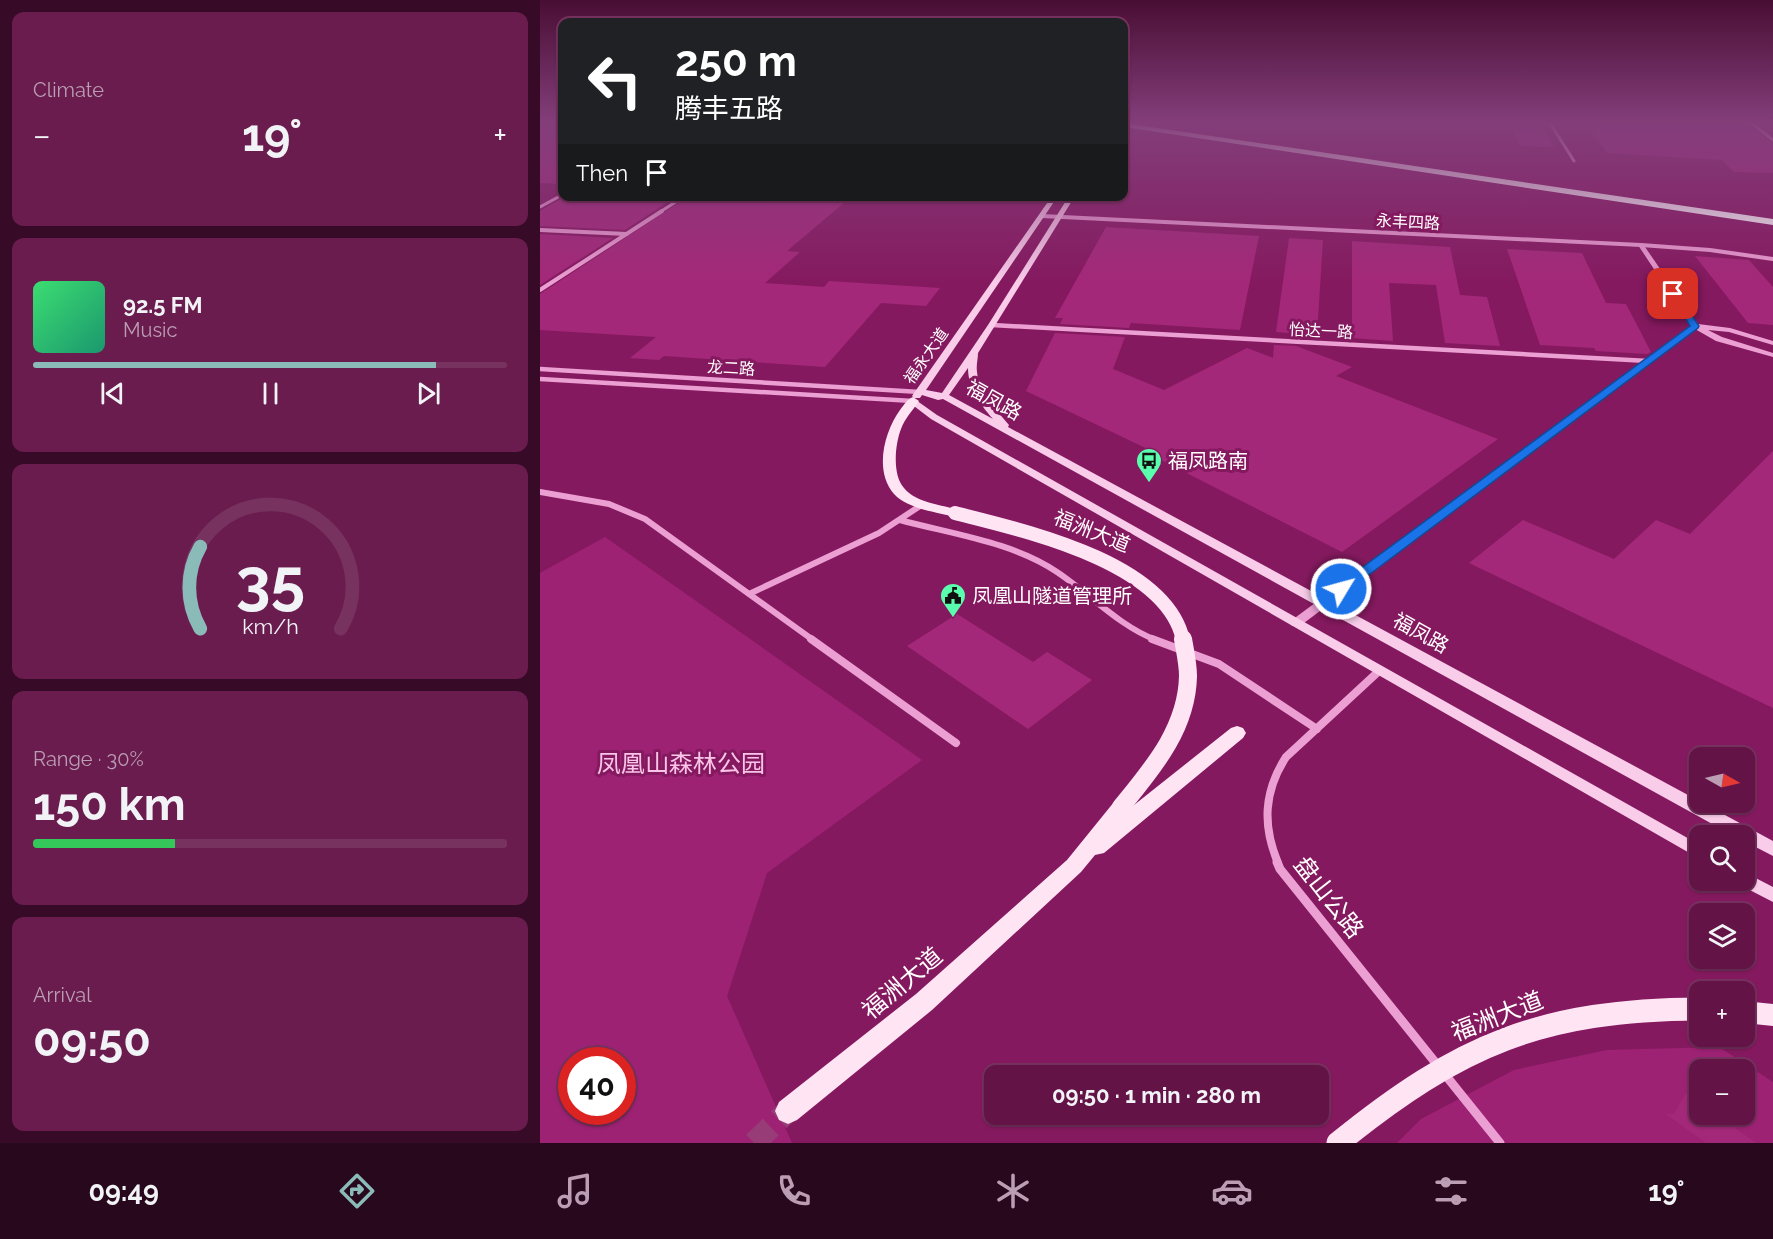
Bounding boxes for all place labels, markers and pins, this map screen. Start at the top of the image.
pin [1647,268,1698,319]
bus stop icon: 福凤路南 [1134,446,1164,484]
place label: 福凤路南 [1168,449,1248,473]
public building icon: 凤凰山隧道管理所 [938,581,968,619]
place label: 凤凰山隧道管理所 [972,584,1132,608]

